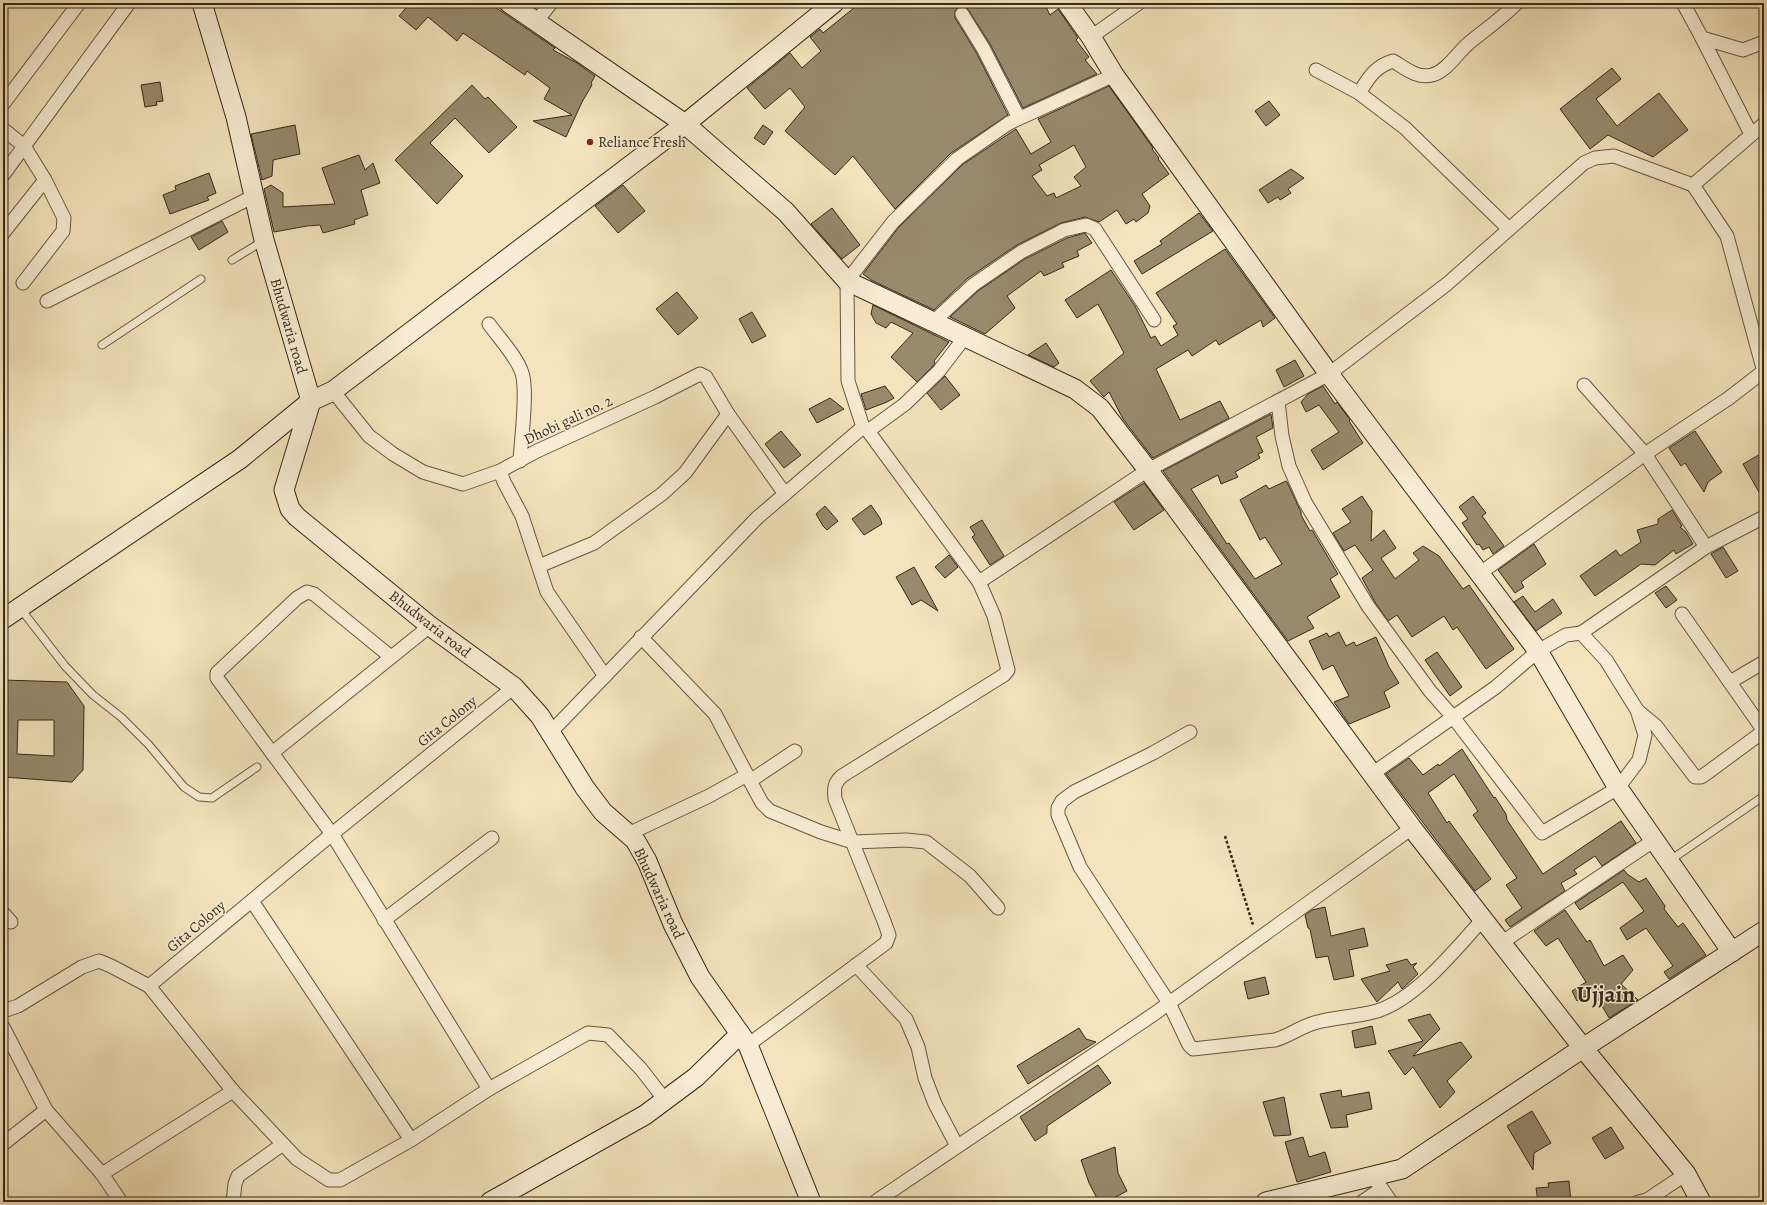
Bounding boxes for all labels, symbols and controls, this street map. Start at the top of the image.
place label: Reliance Fresh [598,132,686,152]
marker: Reliance Fresh [585,137,595,147]
street label: Bhudwaria road [266,276,312,377]
street label: Dhobi gali no. 2 [521,391,615,449]
street label: Bhudwaria road [385,586,476,663]
street label: Gita Colony [413,691,481,751]
street label: Bhudwaria road [629,844,689,943]
street label: Gita Colony [162,895,230,957]
district label: Ujjain [1577,979,1635,1010]

